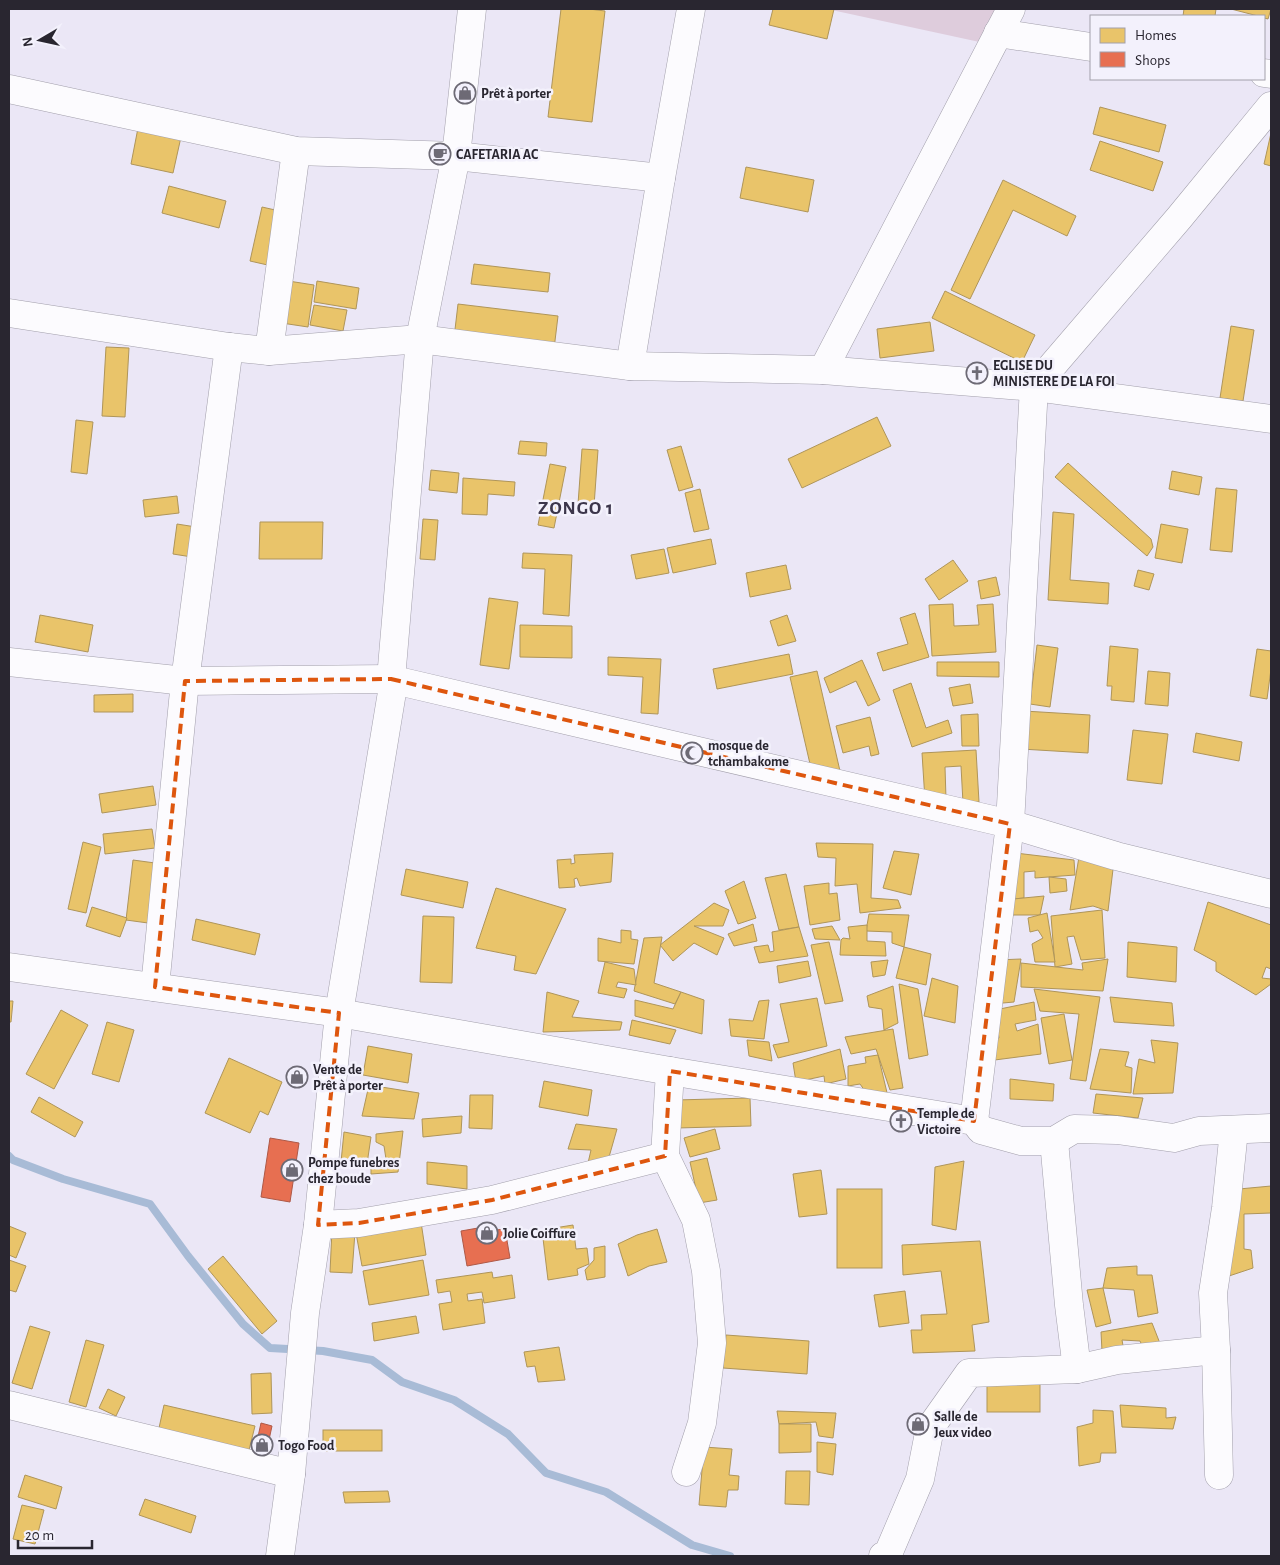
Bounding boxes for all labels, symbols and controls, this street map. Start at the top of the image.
north arrow [15,15,65,65]
legend [1090,15,1265,80]
text: Homes [1135,28,1177,43]
text: N [20,36,36,48]
text: Shops [1135,53,1170,68]
shop icon: Prêt à porter [453,81,477,105]
place label: Prêt à porter [481,87,551,101]
cafe icon: CAFETARIA AC [428,142,452,166]
place label: CAFETARIA AC [456,148,539,162]
place label: EGLISE DU MINISTERE DE LA FOI [993,359,1115,389]
church icon: EGLISE DU MINISTERE DE LA FOI [965,361,989,385]
district label: ZONGO 1 [538,499,614,518]
place label: mosque de tchambakome [708,739,789,769]
mosque icon: mosque de tchambakome [680,741,704,765]
place label: Vente de Prêt à porter [313,1063,383,1093]
shop icon: Vente de Prêt à porter [285,1065,309,1089]
place label: Temple de Victoire [917,1107,975,1137]
church icon: Temple de Victoire [889,1109,913,1133]
place label: Pompe funebres chez boude [308,1156,399,1186]
shop icon: Pompe funebres chez boude [280,1158,304,1182]
shop icon: Jolie Coiffure [475,1221,499,1245]
place label: Jolie Coiffure [503,1227,576,1241]
place label: Salle de Jeux video [934,1410,992,1440]
shop icon: Salle de Jeux video [906,1412,930,1436]
shop icon: Togo Food [250,1433,274,1457]
place label: Togo Food [278,1439,335,1453]
scale bar [18,1518,91,1550]
text: 20 m [25,1528,54,1543]

